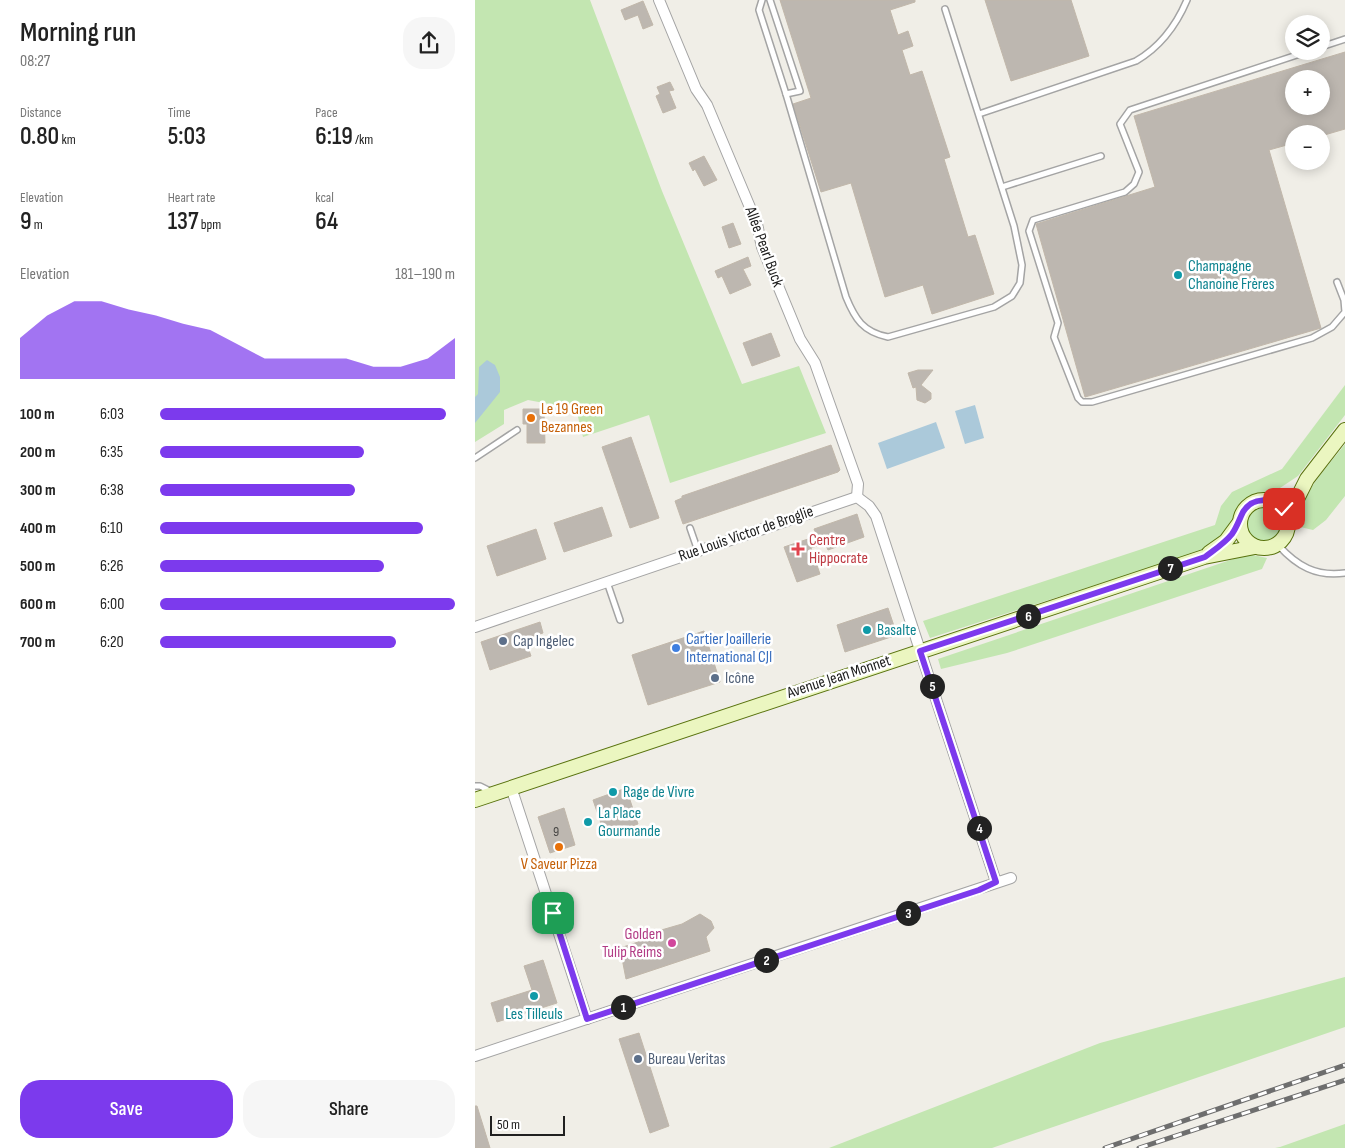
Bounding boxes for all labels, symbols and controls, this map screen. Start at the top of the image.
map controls [1285,15,1330,170]
button: layers [1285,15,1330,60]
text: Morning run [20,16,136,49]
button: share [403,17,455,69]
text: 08:27 [20,52,50,71]
button: + [1285,70,1330,115]
text: Distance [20,104,61,121]
text: Time [168,104,191,121]
text: Pace [315,104,338,121]
text: 0.80 [20,121,59,152]
text: 5:03 [168,121,206,152]
text: 6:19 [315,121,353,152]
button: − [1285,125,1330,170]
text: km [59,131,76,148]
text: /km [353,131,373,148]
text: Elevation [20,189,63,206]
text: Heart rate [168,189,215,206]
text: kcal [315,189,334,206]
street label: Allée Pearl Buck [740,203,787,290]
text: 9 [20,206,32,237]
text: 137 [168,206,198,237]
text: 64 [315,206,338,237]
text: m [32,216,43,233]
text: bpm [198,216,221,233]
place label: Champagne Chanoine Frères [1188,257,1275,294]
text: Elevation [20,265,69,284]
text: 181–190 m [395,265,455,284]
marker: Champagne Chanoine Frères [1172,269,1184,281]
place label: Le 19 Green Bezannes [541,400,603,437]
text: 100 m [20,405,55,424]
text: 6:03 [100,405,124,424]
marker: Le 19 Green Bezannes [525,412,537,424]
text: 200 m [20,443,55,462]
text: 6:35 [100,443,123,462]
text: 300 m [20,481,56,500]
text: 6:38 [100,481,124,500]
pin [1263,488,1305,530]
icon: check [1270,495,1298,523]
street label: Rue Louis Victor de Broglie [676,502,816,566]
text: 400 m [20,519,56,538]
text: 6:10 [100,519,123,538]
place label: Centre Hippocrate [809,531,868,568]
marker: Centre Hippocrate [791,542,805,556]
pin: 7 [1157,556,1183,580]
text: 500 m [20,557,55,576]
text: 6:26 [100,557,124,576]
text: 7 [1167,560,1174,577]
text: 600 m [20,595,56,614]
text: 6:00 [100,595,124,614]
pin: 6 [1015,604,1041,628]
text: 6 [1025,608,1032,625]
place label: Basalte [877,621,916,640]
marker: Basalte [861,624,873,636]
place label: Cartier Joaillerie International CJI [686,630,772,667]
place label: Cap Ingelec [513,632,574,651]
text: 700 m [20,633,55,652]
text: 6:20 [100,633,124,652]
marker: Cap Ingelec [497,635,509,647]
marker: Cartier Joaillerie International CJI [670,642,682,654]
street label: Avenue Jean Monnet [784,651,893,703]
place label: Icône [725,669,755,688]
marker: Icône [709,672,721,684]
pin: 5 [919,674,945,698]
text: 5 [929,678,936,695]
place label: Rage de Vivre [623,783,694,802]
marker: Rage de Vivre [607,786,619,798]
place label: La Place Gourmande [598,804,660,841]
marker: La Place Gourmande [582,816,594,828]
pin: 4 [967,816,991,840]
text: 4 [976,820,983,837]
house number: 9 [553,823,559,840]
marker: V Saveur Pizza [553,841,565,853]
place label: V Saveur Pizza [521,855,597,874]
pin [532,892,574,934]
icon: arrive [539,899,567,927]
pin: 3 [895,900,921,926]
text: 3 [905,905,912,922]
place label: Golden Tulip Reims [602,925,662,962]
marker: Golden Tulip Reims [666,937,678,949]
pin: 2 [753,948,779,972]
text: 2 [763,952,770,969]
marker: Les Tilleuls [528,990,540,1002]
pin: 1 [611,994,635,1020]
text: 1 [621,999,626,1016]
place label: Les Tilleuls [505,1005,563,1024]
place label: Bureau Veritas [648,1050,726,1069]
marker: Bureau Veritas [632,1053,644,1065]
button: Save [20,1080,233,1138]
button: Share [243,1080,455,1138]
scale bar [490,1113,565,1136]
text: 50 m [497,1116,520,1133]

